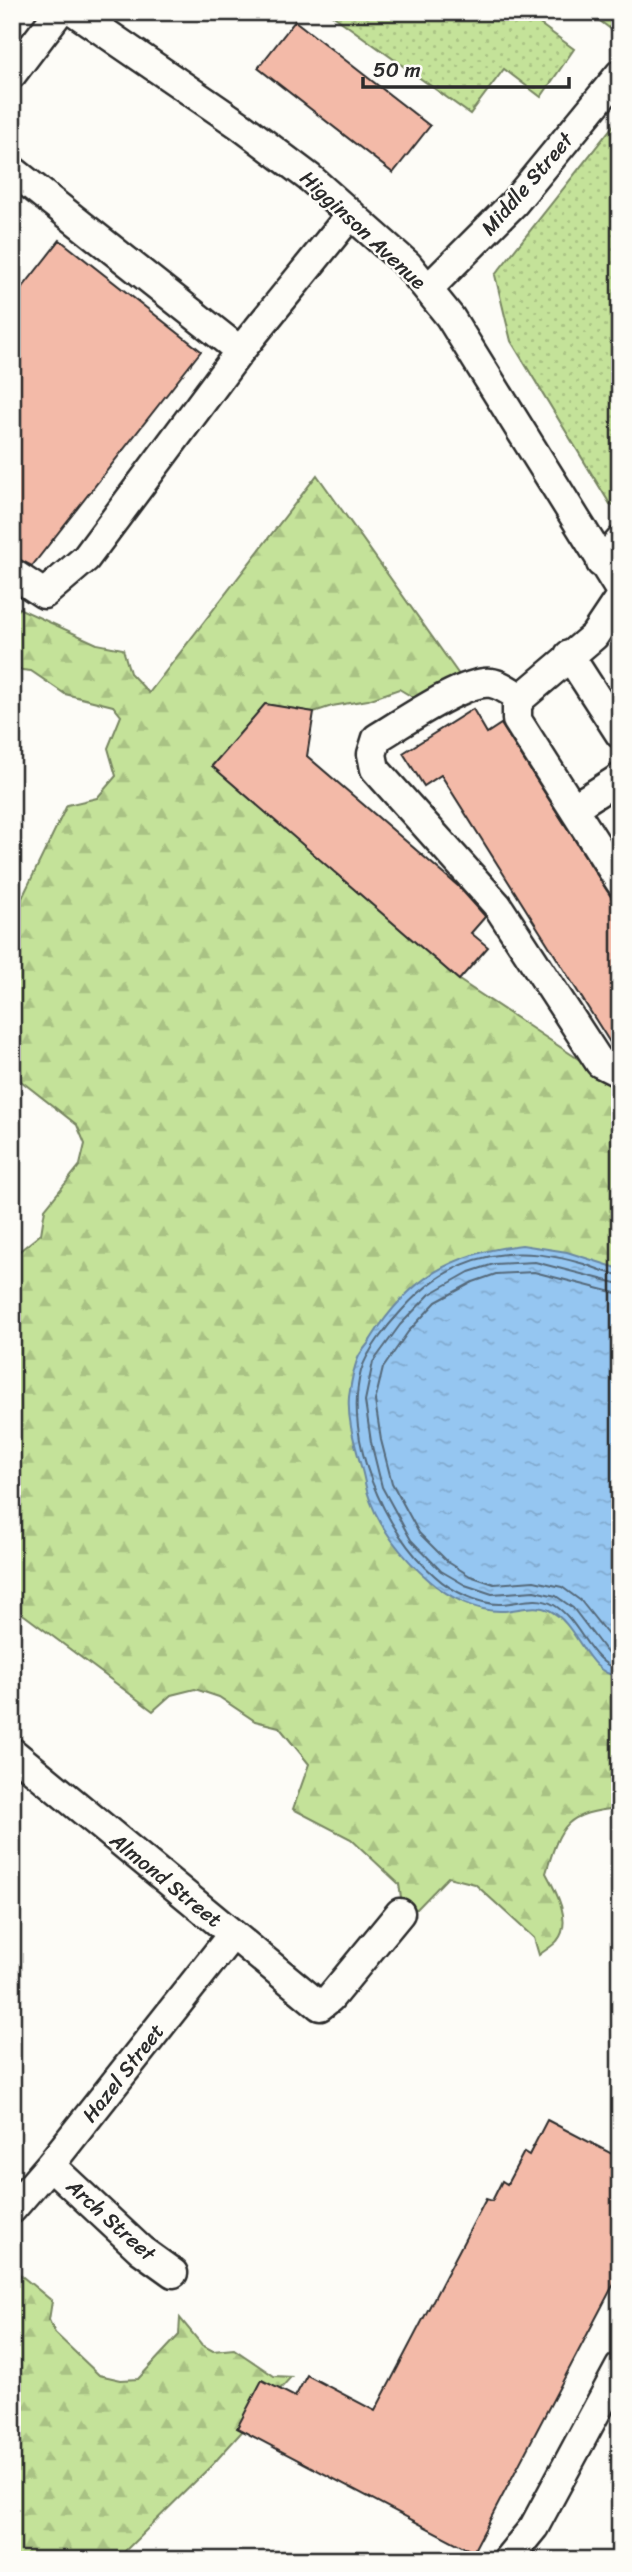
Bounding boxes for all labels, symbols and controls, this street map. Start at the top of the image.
scale bar [363,46,569,90]
text: 50 m [373,51,421,89]
street label: Middle Street [471,122,584,245]
street label: Higginson Avenue [290,161,436,299]
street label: Almond Street [100,1822,231,1938]
street label: Hazel Street [72,2015,174,2131]
street label: Arch Street [57,2168,166,2272]

